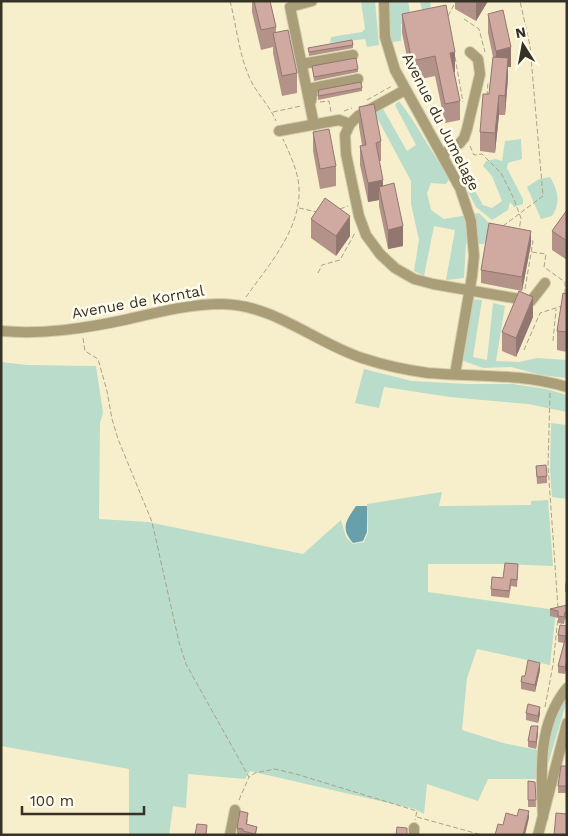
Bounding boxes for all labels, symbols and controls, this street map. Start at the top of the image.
north arrow [498,20,548,70]
text: N [514,23,527,41]
street label: Avenue du Jumelage [399,50,483,194]
street label: Avenue de Korntal [70,281,206,323]
scale bar [22,784,145,816]
text: 100 m [30,792,74,810]

